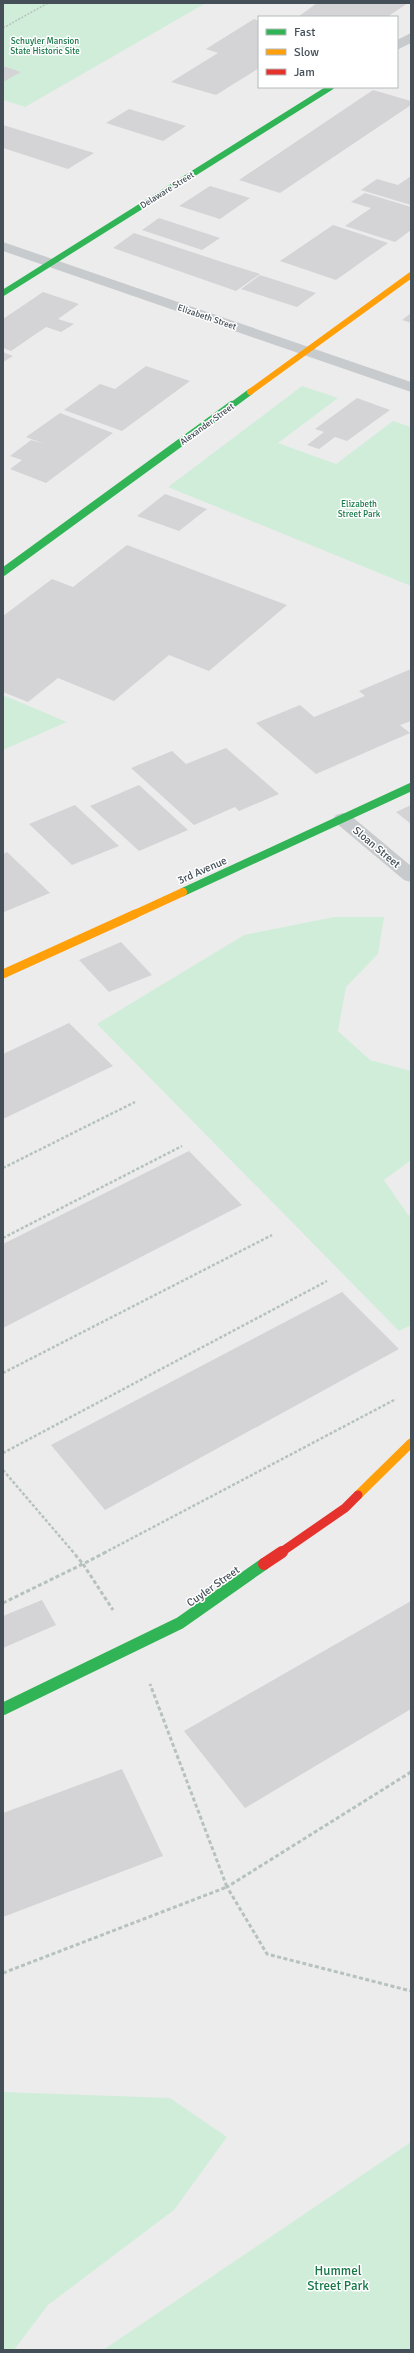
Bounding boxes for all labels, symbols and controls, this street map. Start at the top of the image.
legend [258,16,398,88]
text: Fast [294,25,315,40]
park label: Schuyler Mansion State Historic Site [10,36,80,57]
text: Slow [294,45,319,60]
text: Jam [294,65,315,80]
street label: Delaware Street [138,169,196,211]
street label: Elizabeth Street [176,302,238,333]
street label: Alexander Street [178,401,236,448]
park label: Elizabeth Street Park [338,499,381,520]
street label: Sloan Street [350,824,403,871]
street label: 3rd Avenue [176,854,229,887]
street label: Cuyler Street [184,1563,242,1609]
park label: Hummel Street Park [307,2263,369,2294]

